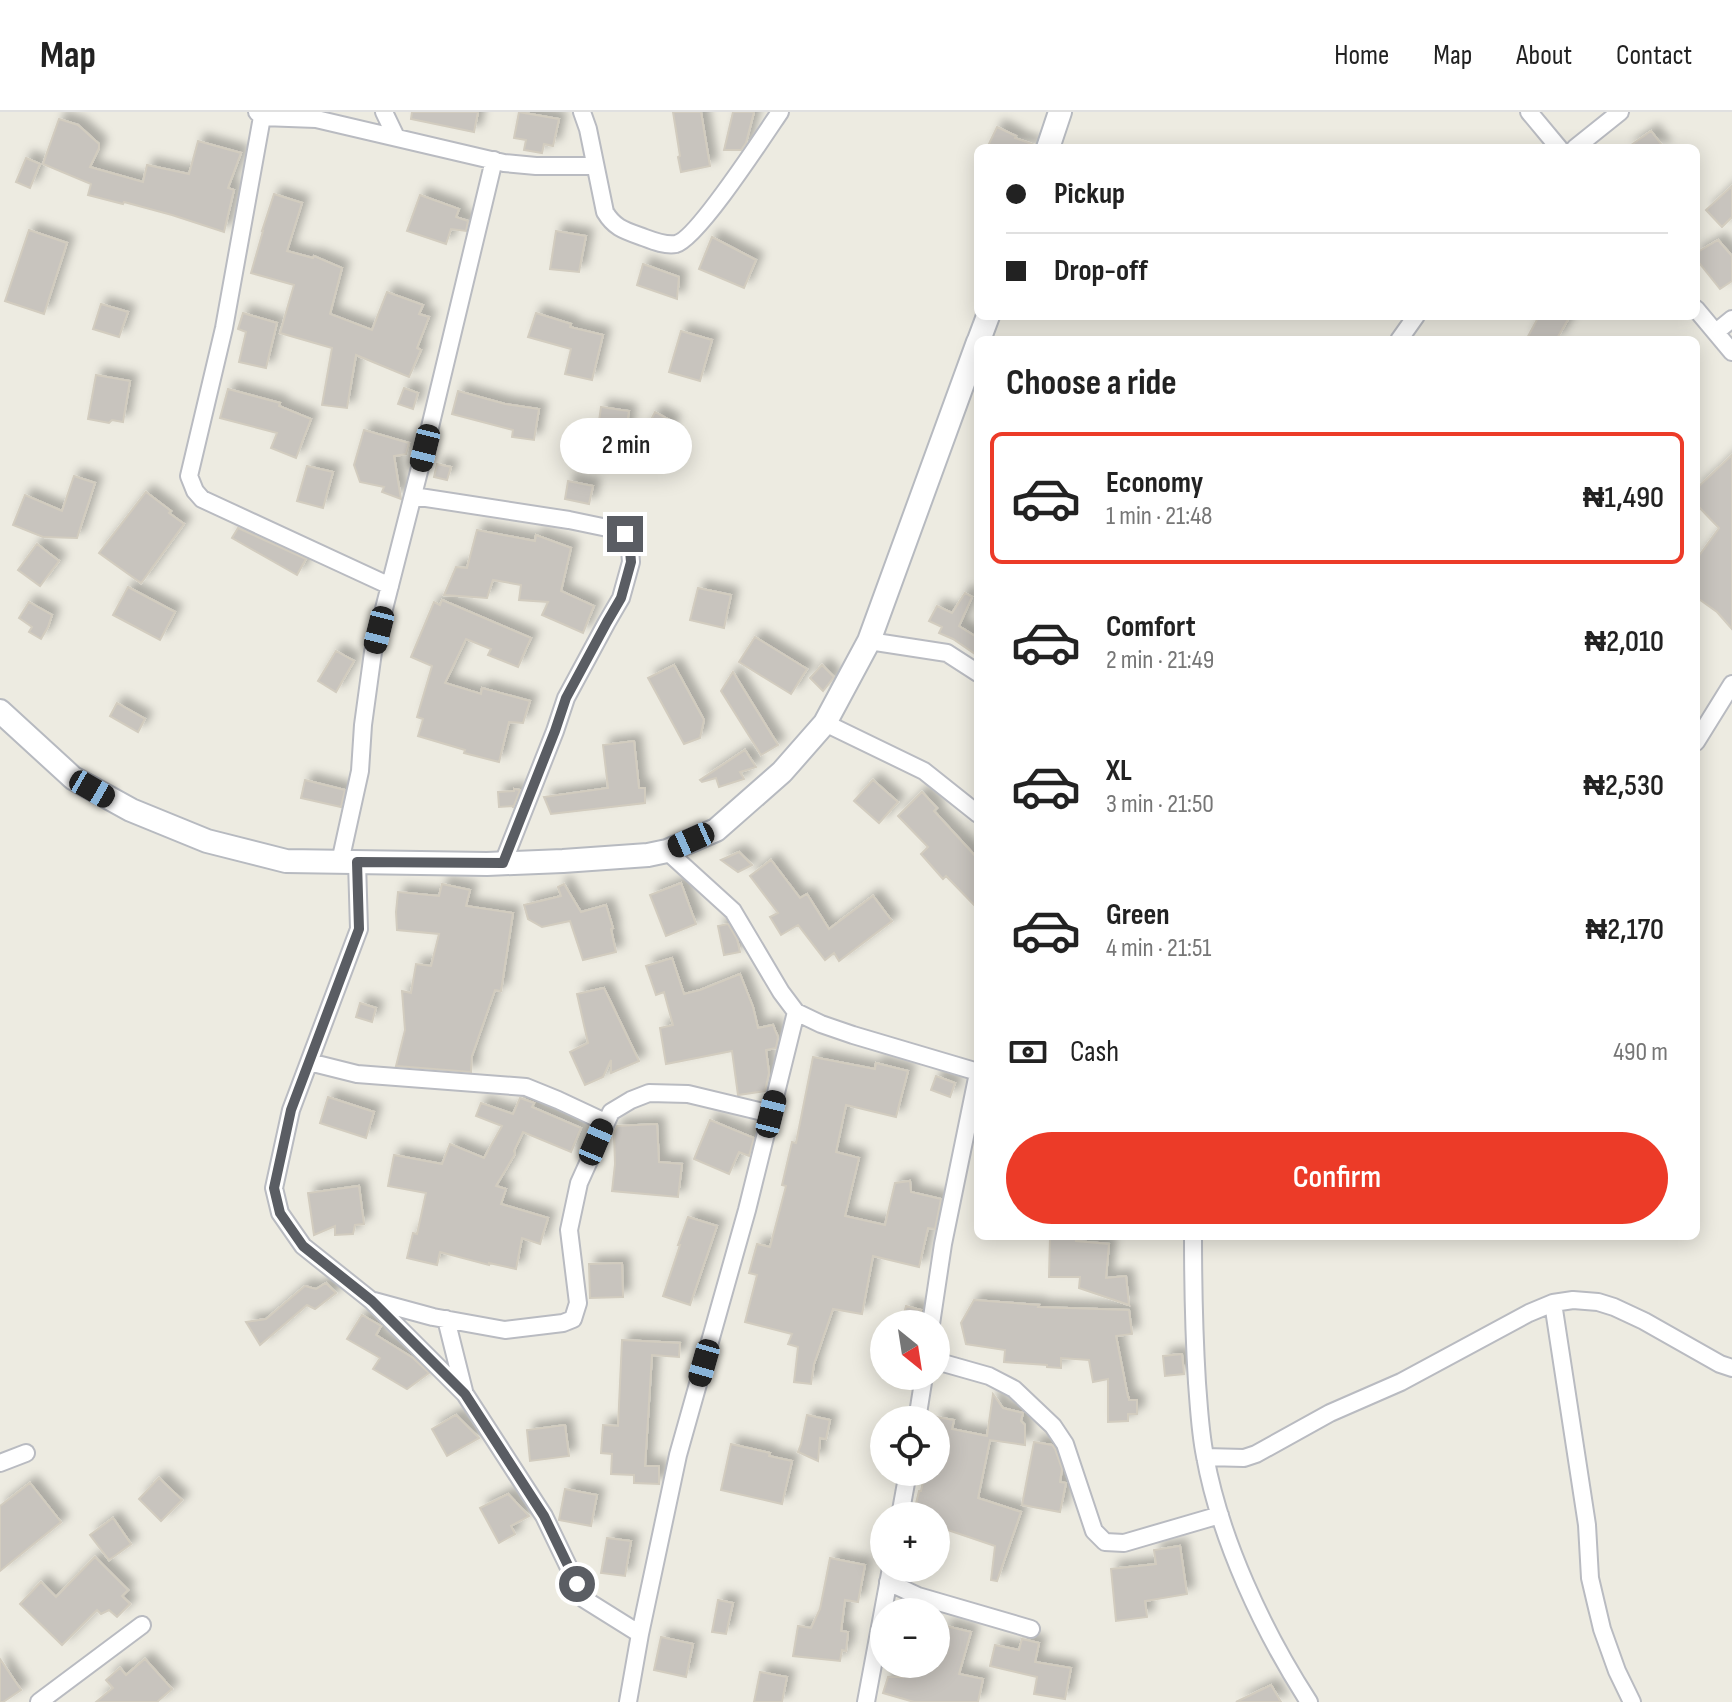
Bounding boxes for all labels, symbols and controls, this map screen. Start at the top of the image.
text: Map [40,33,96,78]
text: Home [1334,39,1389,72]
text: Map [1433,39,1472,72]
text: About [1516,39,1572,72]
text: Contact [1616,39,1692,72]
text: Pickup [1054,176,1125,212]
text: Drop-off [1054,253,1148,289]
text: Choose a ride [1006,362,1177,405]
callout: 2 min [559,418,691,474]
car [408,422,442,474]
text: 2 min [602,430,650,461]
icon: car [1010,462,1082,534]
text: Economy [1106,465,1203,501]
text: ₦1,490 [1583,480,1664,516]
text: 1 min · 21:48 [1106,501,1212,532]
route end [607,516,643,552]
car [362,604,396,656]
icon: car [1010,606,1082,678]
text: Comfort [1106,609,1196,645]
text: ₦2,010 [1585,624,1664,660]
text: 2 min · 21:49 [1106,645,1214,676]
icon: car [1010,750,1082,822]
text: XL [1106,753,1132,789]
car [65,767,119,811]
text: ₦2,530 [1583,768,1664,804]
text: 3 min · 21:50 [1106,789,1214,820]
car [664,819,718,861]
icon: car [1010,894,1082,966]
text: Green [1106,897,1170,933]
text: ₦2,170 [1586,912,1664,948]
text: 4 min · 21:51 [1106,933,1211,964]
icon: cash [1006,1030,1050,1074]
text: Cash [1070,1034,1119,1070]
text: 490 m [1613,1037,1668,1068]
car [754,1088,788,1140]
car [576,1115,616,1169]
button: Confirm [1006,1132,1668,1224]
north arrow [870,1310,950,1390]
map controls [870,1310,950,1678]
car [686,1337,722,1389]
button: locate [870,1406,950,1486]
button: + [870,1502,950,1582]
route start [559,1566,595,1602]
button: − [870,1598,950,1678]

